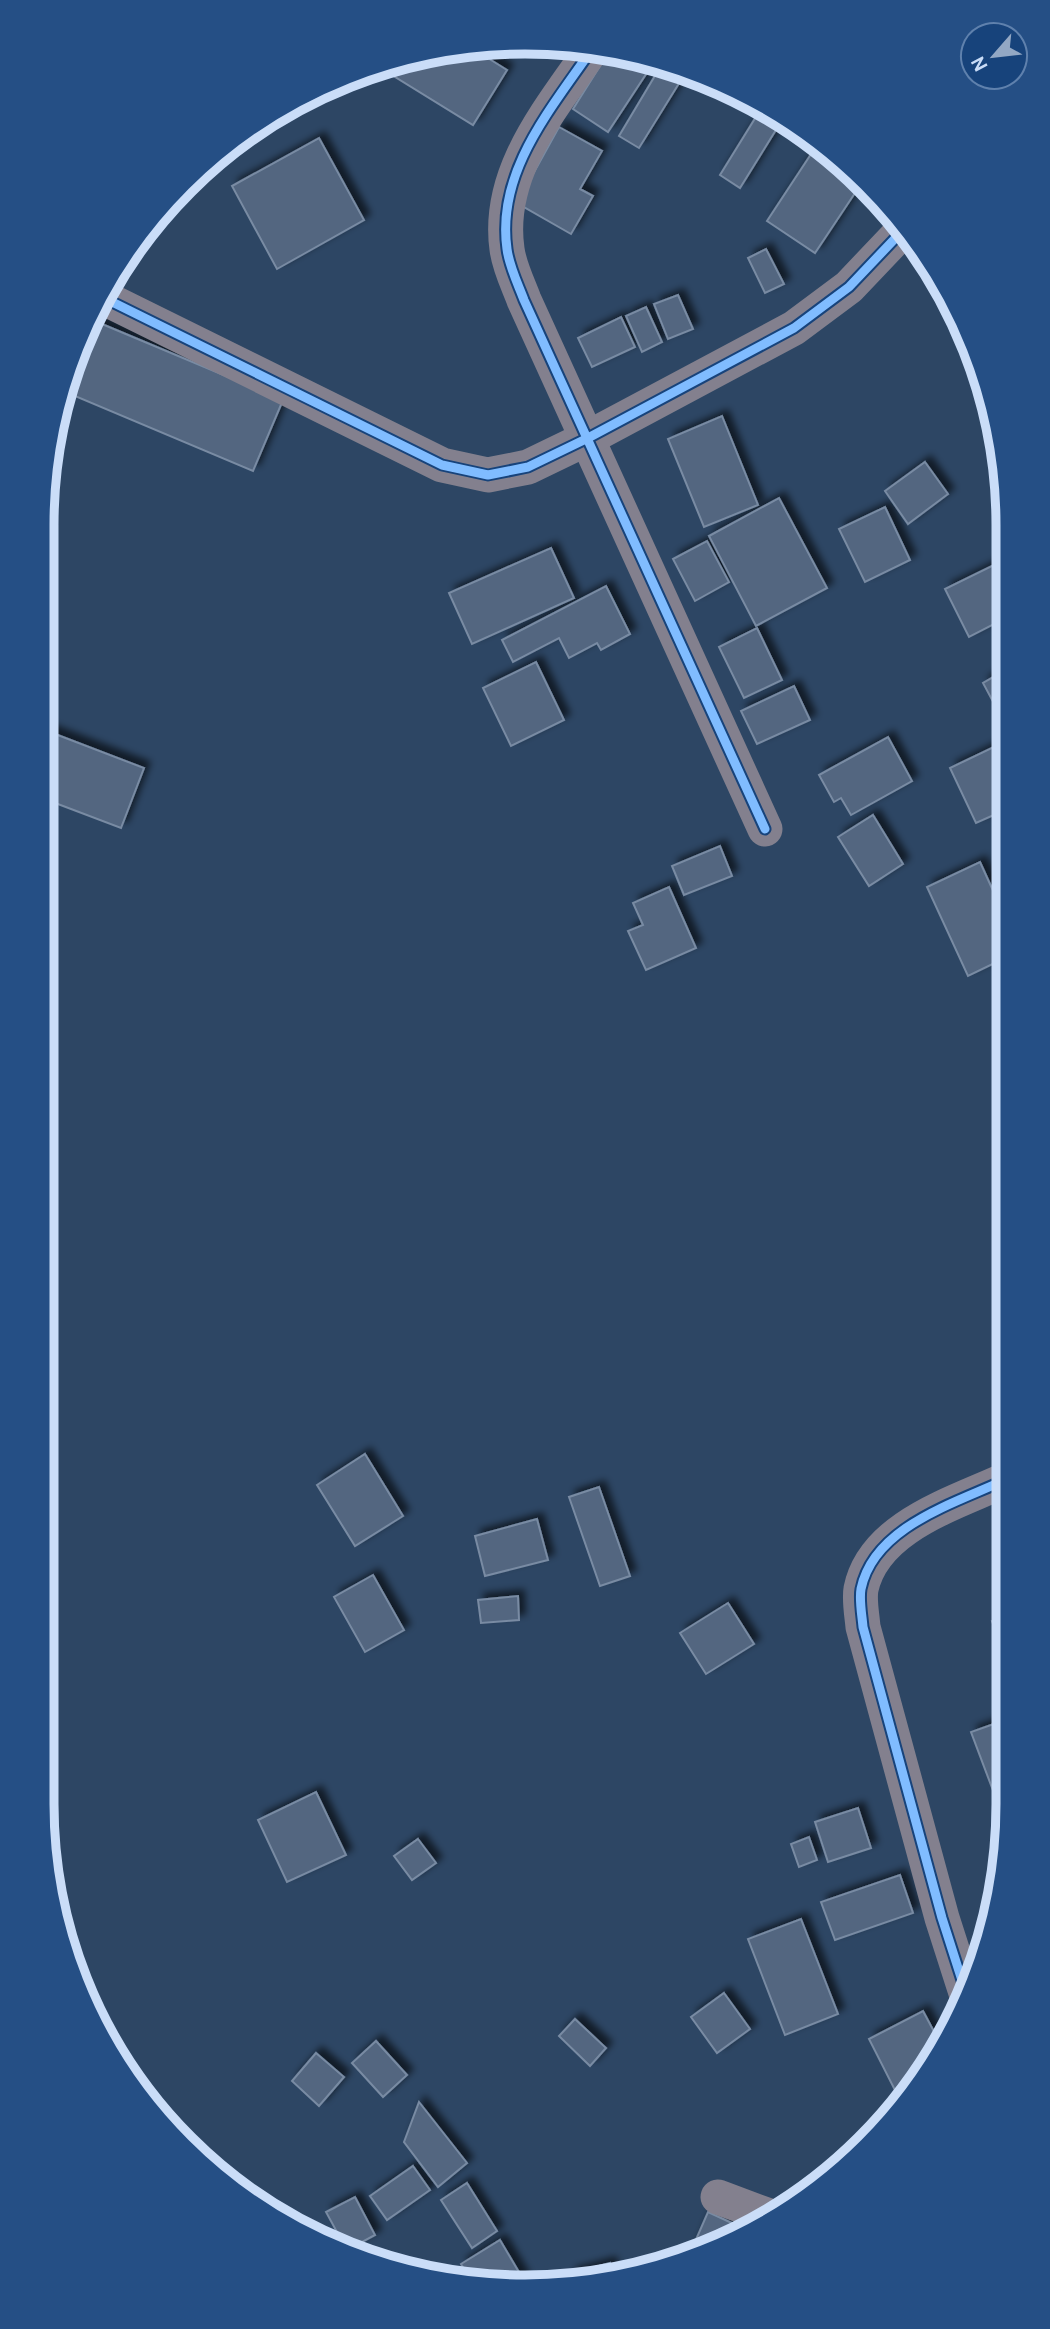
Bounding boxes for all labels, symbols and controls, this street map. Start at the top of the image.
north arrow [959,21,1029,91]
text: N [966,52,993,75]

